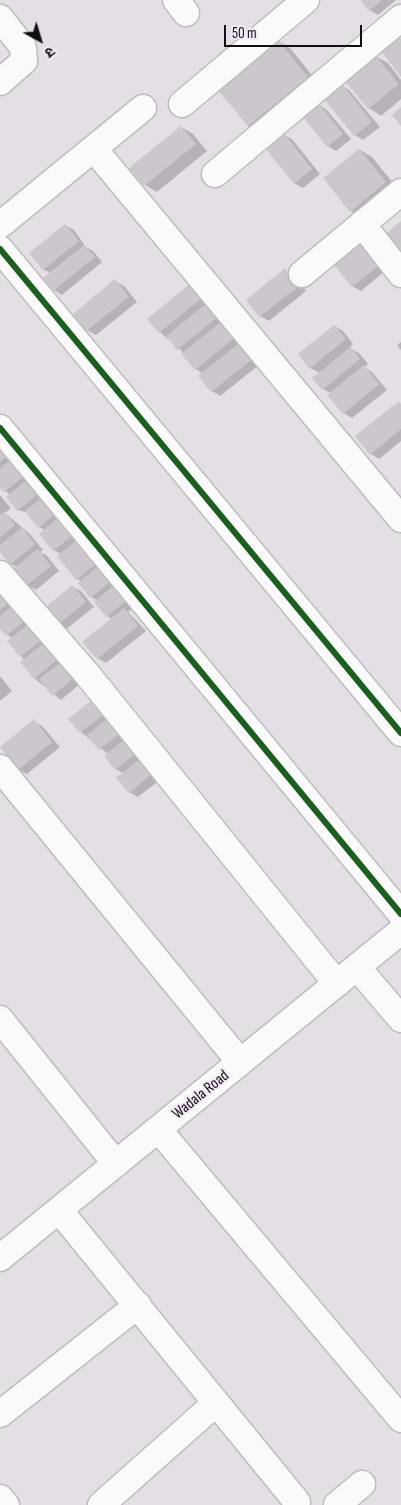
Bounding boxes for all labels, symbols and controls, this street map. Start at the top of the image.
north arrow [15,15,65,65]
scale bar [226,15,364,47]
text: 50 m [232,24,257,43]
text: उ [41,43,58,61]
street label: Wadala Road [169,1066,233,1124]

